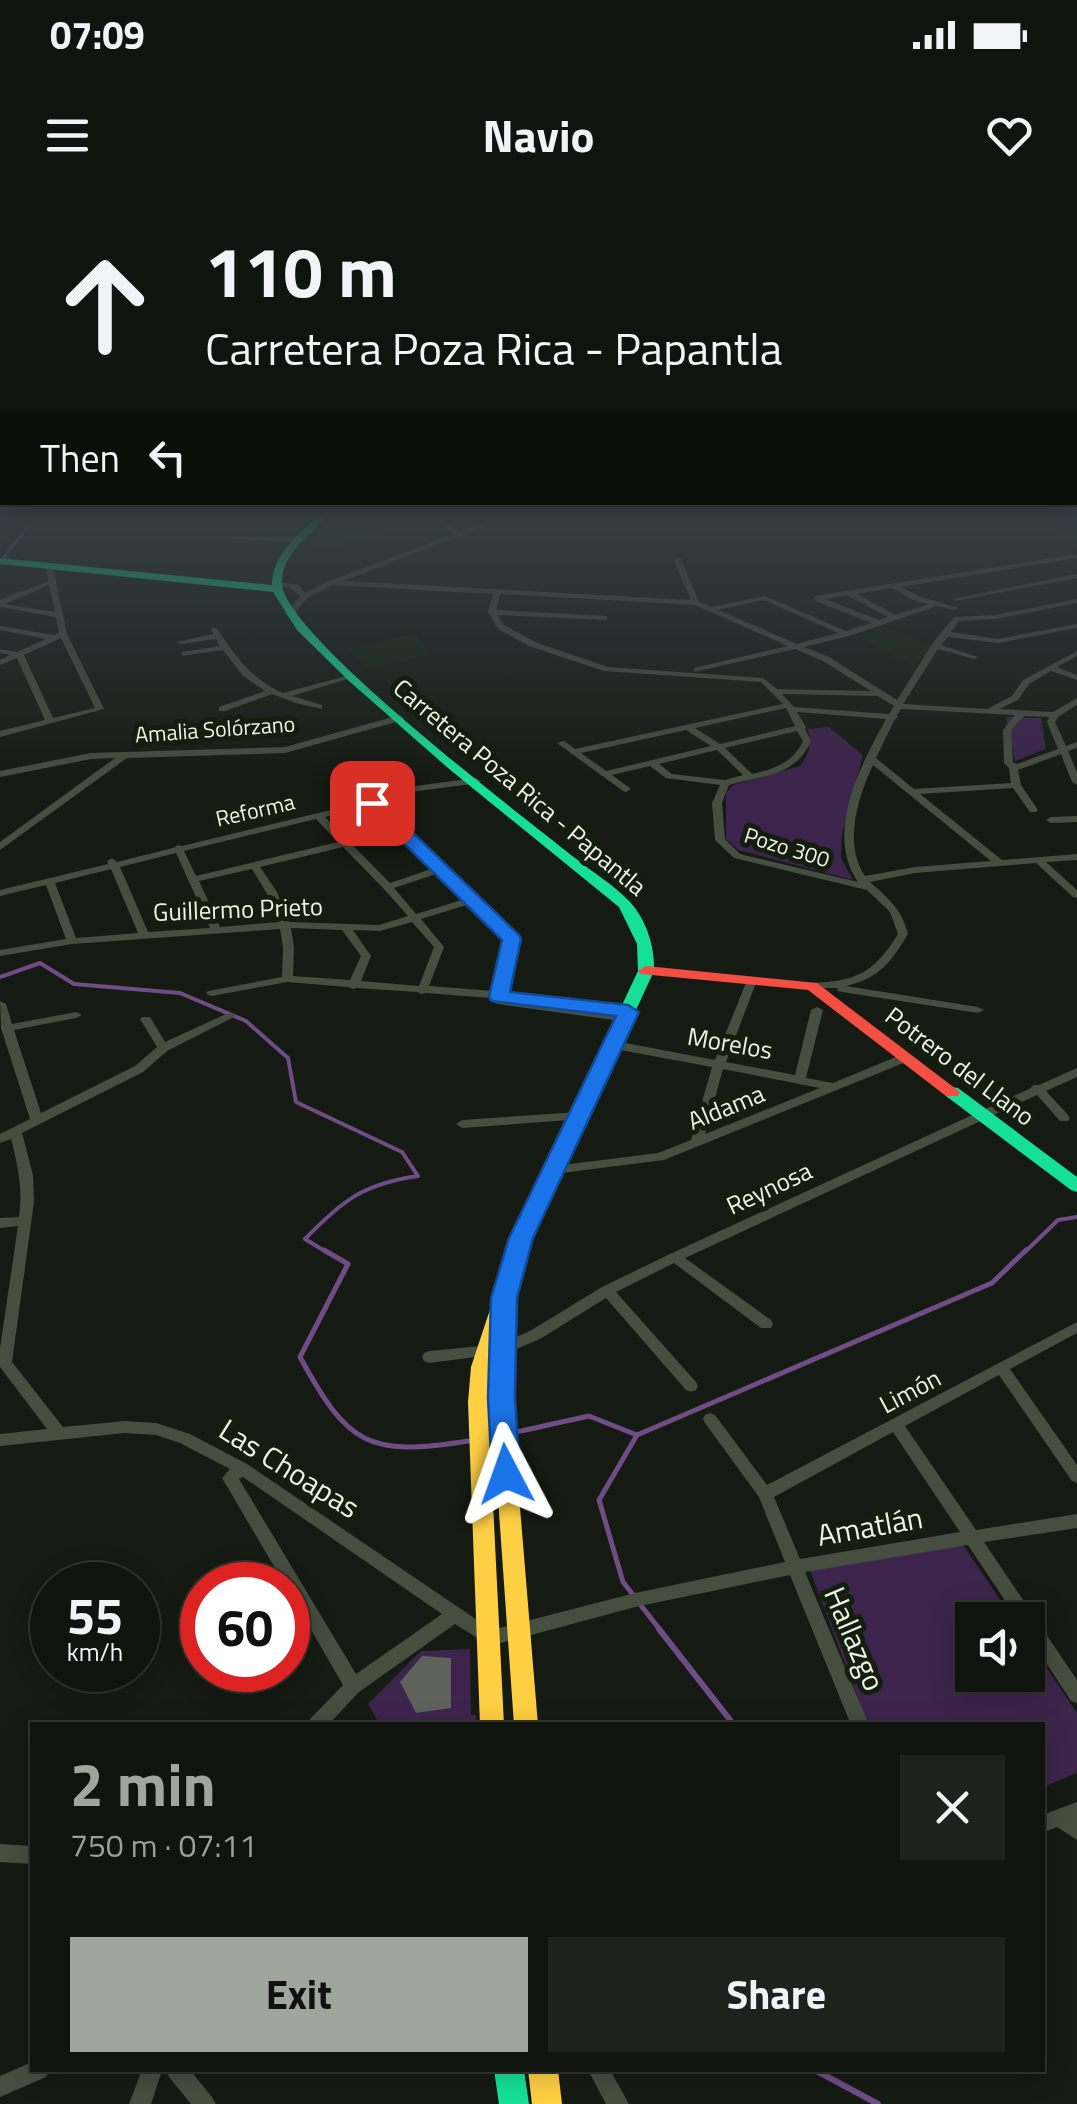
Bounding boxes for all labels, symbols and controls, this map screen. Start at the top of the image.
text: 07:09 [50,6,145,64]
text: Navio [483,101,594,169]
icon: menu [40,108,95,163]
icon: heart [982,108,1037,163]
text: 110 m [205,218,397,324]
icon: ahead [40,240,170,370]
text: Carretera Poza Rica - Papantla [205,314,782,382]
text: Then [40,429,120,487]
icon: left [140,430,195,485]
street label: Carretera Poza Rica - Papantla [385,669,655,905]
street label: Amalia Solórzano [134,706,296,752]
pin [330,761,415,846]
icon: arrive [345,776,400,831]
street label: Reforma [212,784,298,836]
street label: Pozo 300 [740,818,834,876]
street label: Guillermo Prieto [152,887,324,931]
street label: Potrero del Llano [877,997,1043,1135]
street label: Morelos [685,1017,775,1069]
street label: Aldama [682,1074,771,1140]
street label: Reynosa [720,1151,818,1224]
street label: Limón [872,1359,948,1423]
street label: Las Choapas [210,1407,369,1530]
position arrow [454,1422,558,1526]
street label: Amatlán [813,1494,926,1558]
speed limit sign: 60 [180,1562,310,1692]
text: 55 [67,1577,123,1653]
street label: Hallazgo [812,1579,897,1698]
map controls [955,1602,1045,1692]
button: sound [955,1602,1045,1692]
text: km/h [67,1633,123,1671]
text: 2 min [70,1738,216,1829]
button: close [900,1755,1005,1860]
text: 750 m · 07:11 [70,1821,257,1869]
button: Exit [70,1937,528,2052]
button: Share [548,1937,1005,2052]

